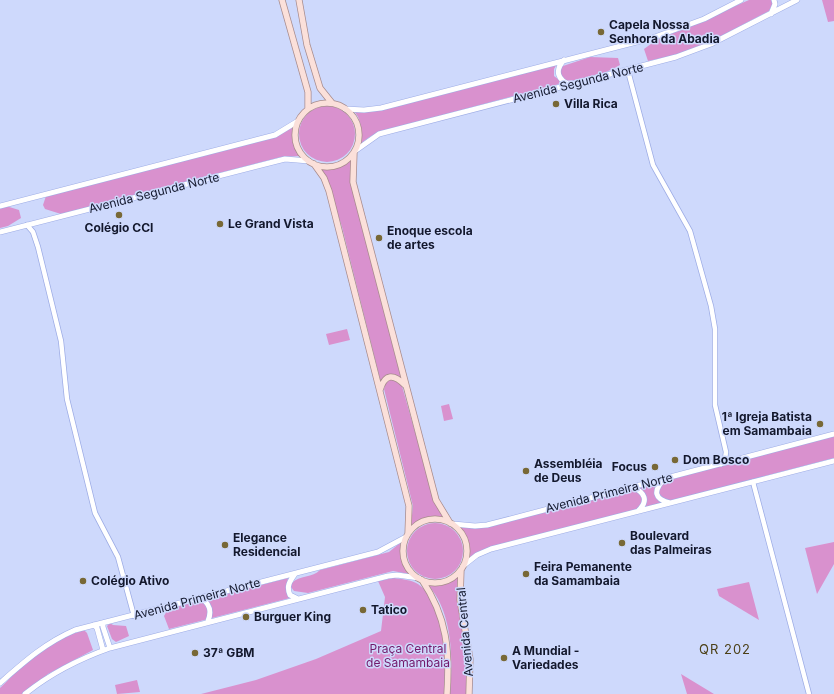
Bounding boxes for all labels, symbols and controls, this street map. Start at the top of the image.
place label: Capela Nossa Senhora da Abadia [609,17,720,46]
marker: Capela Nossa Senhora da Abadia [596,27,606,37]
street label: Avenida Segunda Norte [511,59,645,106]
place label: Villa Rica [564,96,618,111]
marker: Villa Rica [551,99,561,109]
street label: Avenida Segunda Norte [87,169,221,216]
marker: Colégio CCI [114,210,124,220]
place label: Le Grand Vista [228,216,314,231]
marker: Le Grand Vista [215,219,225,229]
place label: Colégio CCI [85,220,153,235]
place label: Enoque escola de artes [387,223,473,252]
marker: Enoque escola de artes [374,233,384,243]
place label: 1ª Igreja Batista em Samambaia [722,409,812,438]
marker: 1ª Igreja Batista em Samambaia [815,419,825,429]
place label: Dom Bosco [683,452,749,467]
marker: Dom Bosco [670,455,680,465]
place label: Assembléia de Deus [534,456,603,485]
place label: Focus [612,459,647,474]
marker: Focus [650,462,660,472]
marker: Assembléia de Deus [521,466,531,476]
street label: Avenida Primeira Norte [544,469,674,516]
place label: Boulevard das Palmeiras [630,528,712,557]
place label: Elegance Residencial [233,530,301,559]
marker: Boulevard das Palmeiras [617,538,627,548]
marker: Elegance Residencial [220,540,230,550]
place label: Feira Pemanente da Samambaia [534,559,632,588]
marker: Feira Pemanente da Samambaia [521,569,531,579]
place label: Colégio Ativo [91,573,169,588]
street label: Avenida Primeira Norte [132,574,262,623]
marker: Colégio Ativo [78,576,88,586]
street label: Avenida Central [453,587,476,677]
place label: Tatico [371,602,407,617]
marker: Tatico [358,605,368,615]
place label: Burguer King [254,609,331,624]
marker: Burguer King [241,612,251,622]
park label: Praça Central de Samambaia [366,641,450,670]
district label: QR 202 [699,641,751,657]
place label: A Mundial - Variedades [512,643,579,672]
place label: 37ª GBM [203,645,255,660]
marker: 37ª GBM [190,648,200,658]
marker: A Mundial - Variedades [499,653,509,663]

